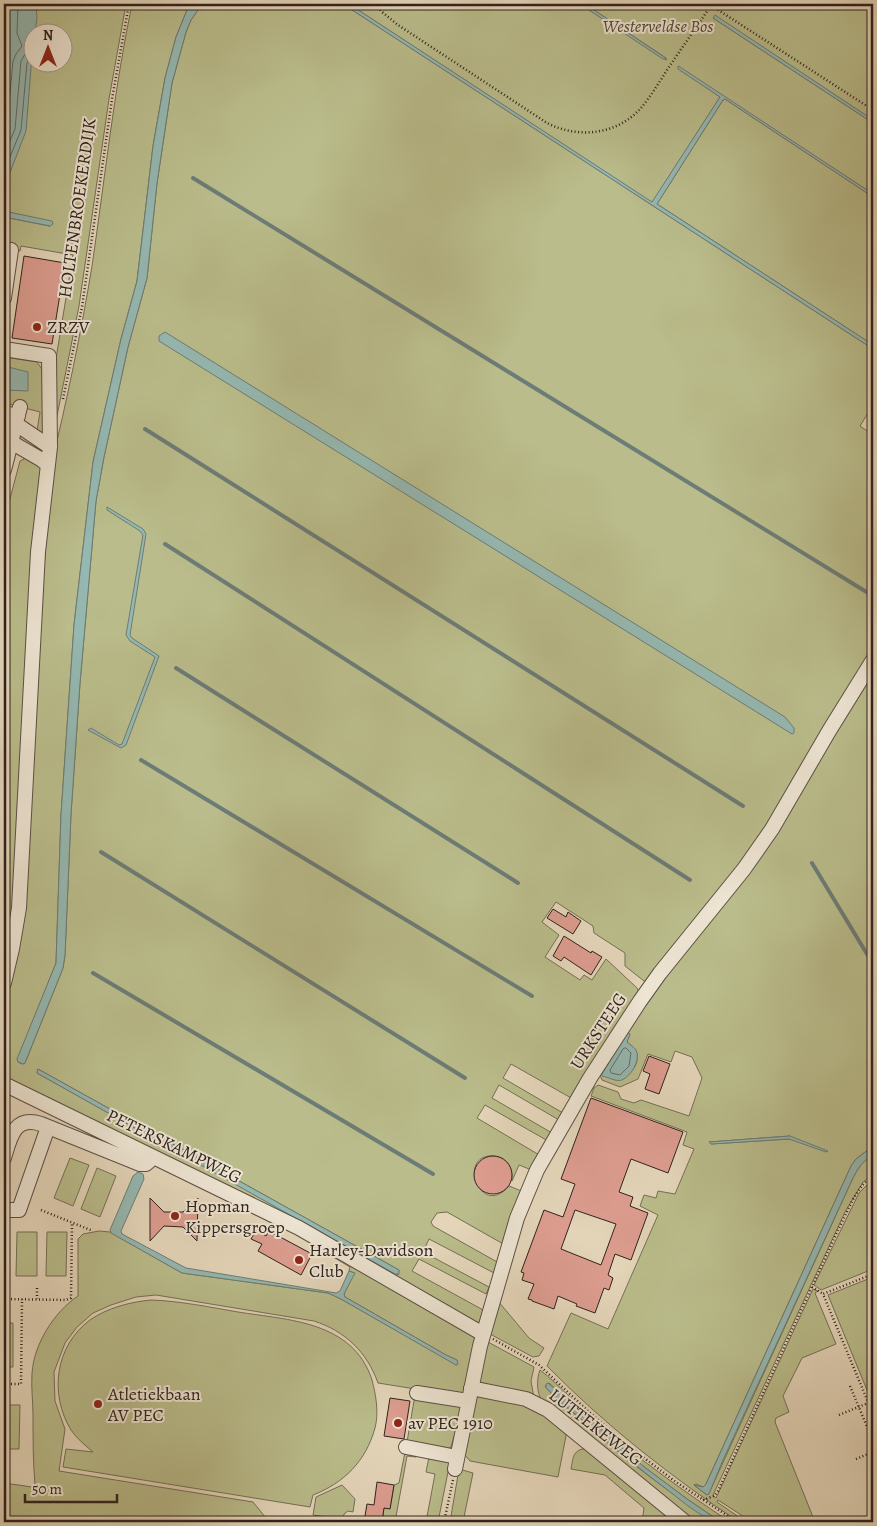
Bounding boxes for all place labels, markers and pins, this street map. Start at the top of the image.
place label: ZRZV [47,315,89,339]
marker: ZRZV [31,321,43,333]
place label: Hopman Kippersgroep [185,1194,285,1239]
marker: Hopman Kippersgroep [169,1210,181,1222]
place label: Harley-Davidson Club [309,1238,433,1283]
marker: Harley-Davidson Club [293,1254,305,1266]
place label: Atletiekbaan AV PEC [107,1382,201,1427]
marker: Atletiekbaan AV PEC [92,1398,104,1410]
place label: av PEC 1910 [408,1411,493,1435]
marker: av PEC 1910 [392,1417,404,1429]

